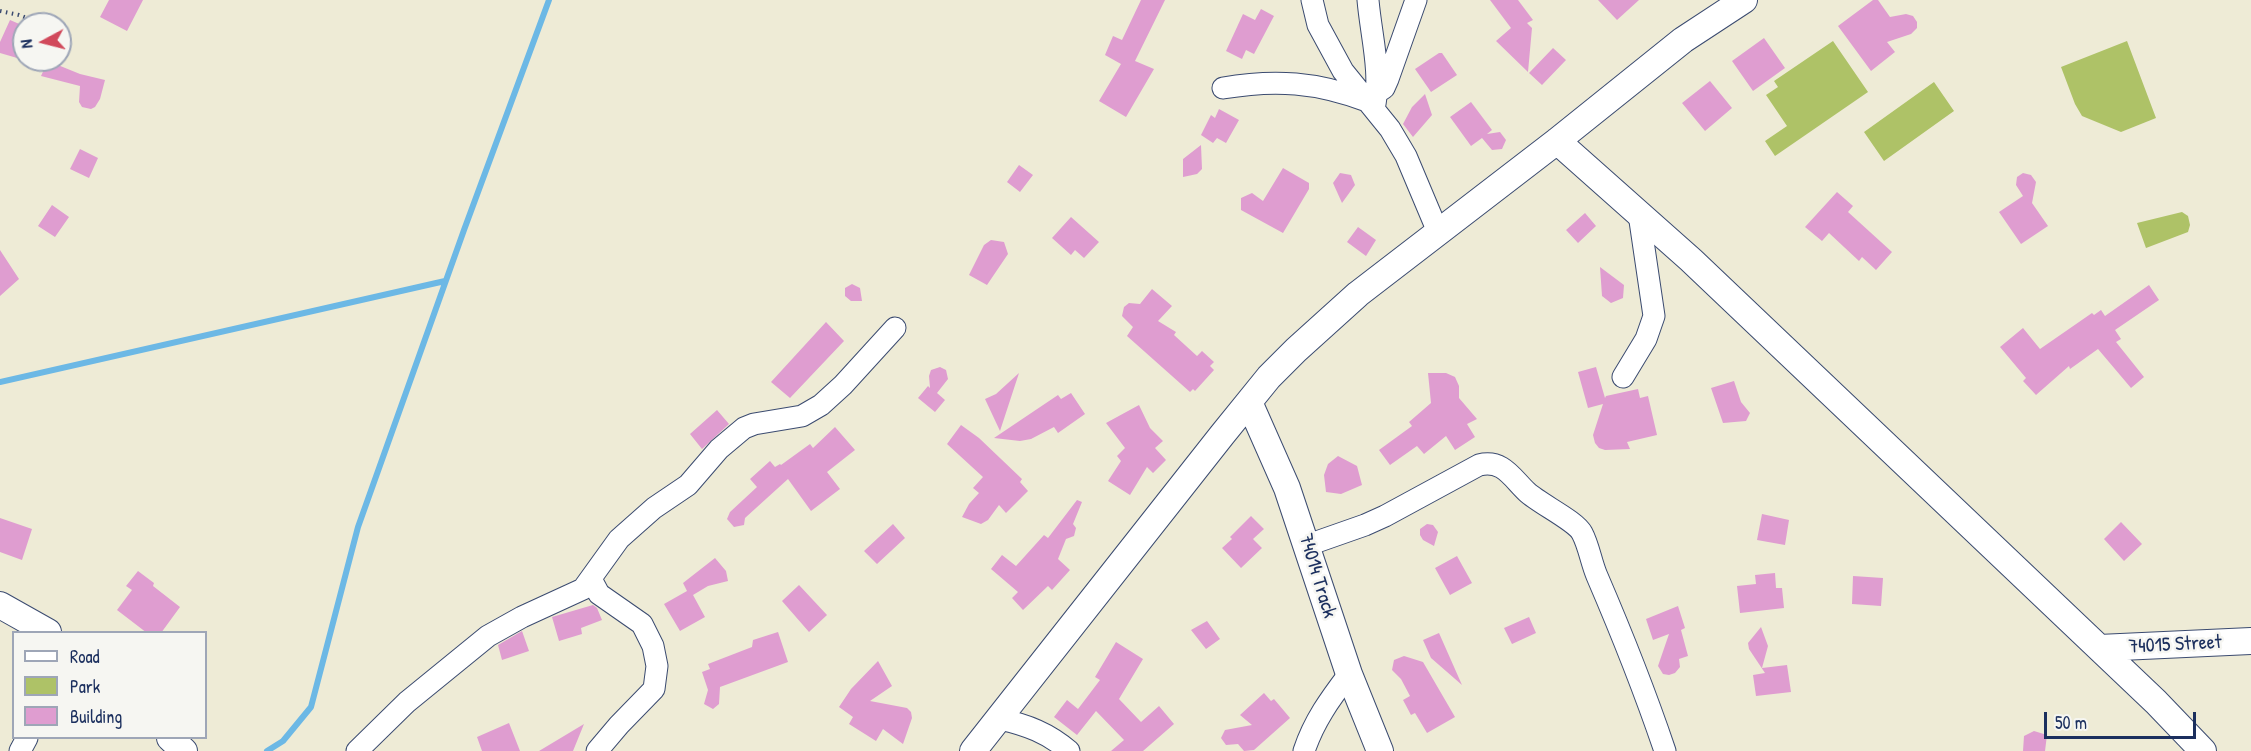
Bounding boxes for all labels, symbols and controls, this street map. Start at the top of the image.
north arrow [12,12,72,72]
text: N [15,38,38,50]
street label: 74014 Track [1293,531,1341,621]
legend [12,631,207,739]
street label: 74015 Street [2128,631,2222,659]
text: Road [70,644,100,669]
text: Park [70,674,100,699]
scale bar [2047,700,2198,738]
text: Building [70,704,122,729]
text: 50 m [2055,710,2087,735]

